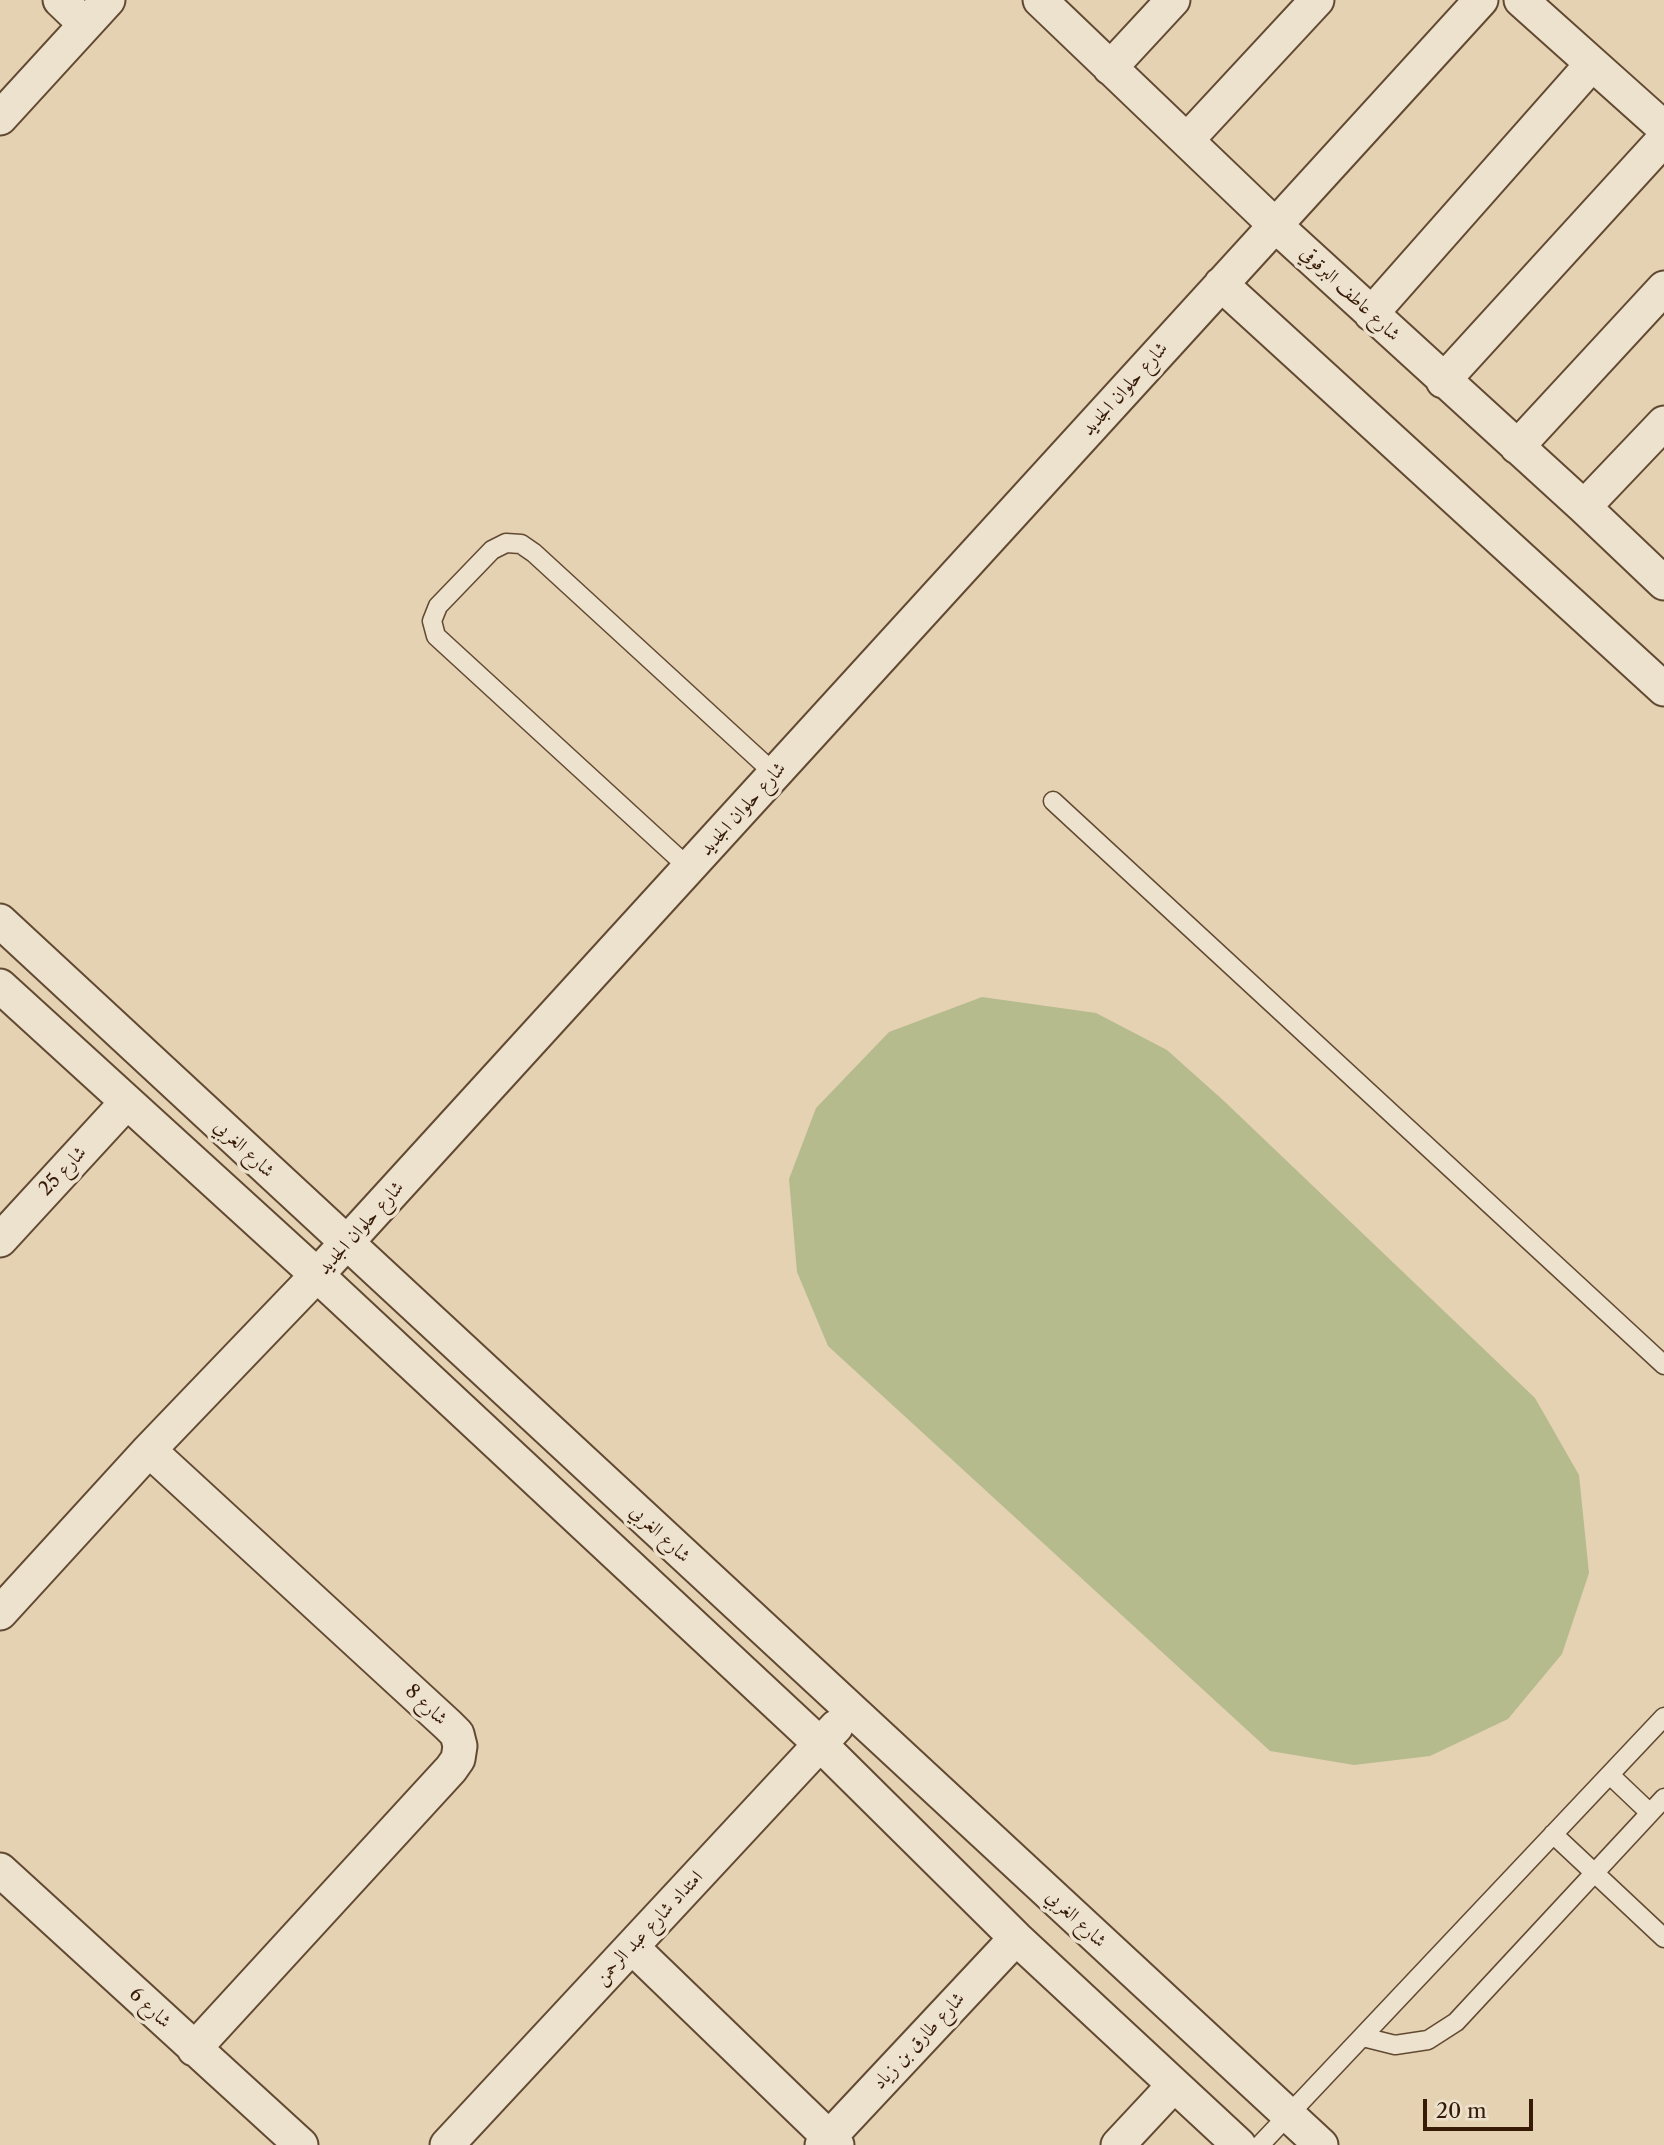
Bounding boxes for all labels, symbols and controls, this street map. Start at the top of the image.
street label: شارع عاطف البرقوقي [1295,242,1405,346]
street label: شارع حلوان الجديد [1077,338,1173,440]
street label: شارع حلوان الجديد [695,758,791,860]
street label: شارع الغربي [209,1115,279,1183]
street label: شارع 25 [34,1142,92,1200]
street label: شارع حلوان الجديد [313,1177,409,1279]
street label: شارع الغربي [625,1500,695,1568]
street label: شارع 8 [400,1680,452,1730]
street label: امتداد شارع عبد الرحمن [590,1866,708,1990]
street label: شارع الغربي [1041,1885,1111,1953]
street label: شارع 6 [124,1983,176,2033]
street label: شارع طارق بن زياد [868,1988,970,2094]
scale bar [1426,2086,1536,2130]
text: 20 m [1436,2098,1487,2123]

